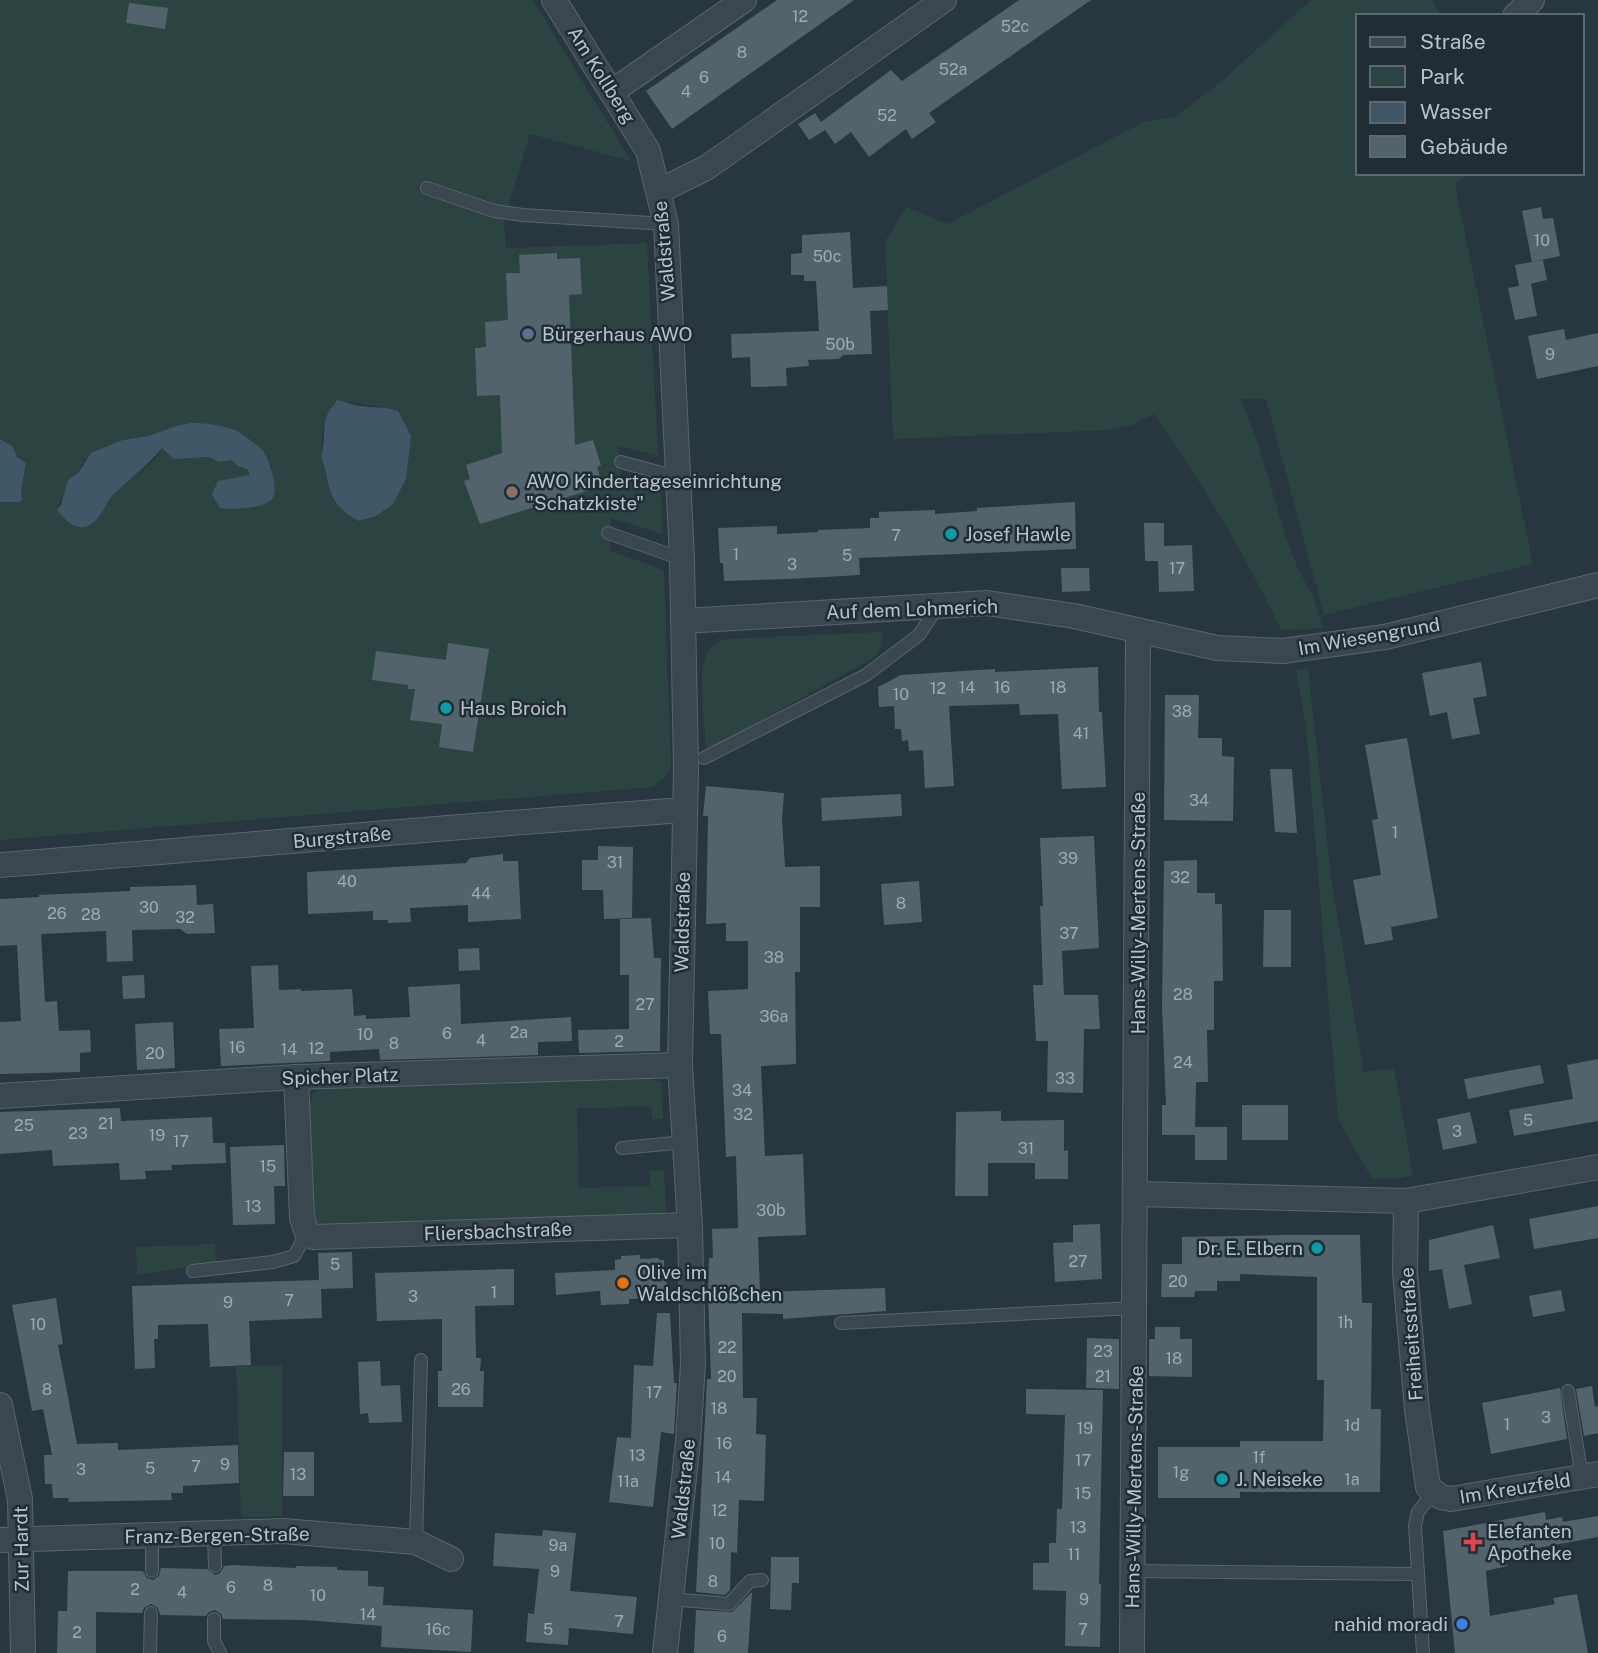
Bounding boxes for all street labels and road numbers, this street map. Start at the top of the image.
street label: Am Kollberg [564,23,641,128]
street label: Waldstraße [649,200,679,302]
street label: Auf dem Lohmerich [826,595,998,623]
street label: Im Wiesengrund [1296,613,1442,659]
street label: Hans-Willy-Mertens-Straße [1127,792,1149,1034]
street label: Burgstraße [292,822,392,852]
street label: Waldstraße [670,871,694,973]
street label: Spicher Platz [281,1063,399,1089]
street label: Fliersbachstraße [423,1217,573,1245]
street label: Freiheitsstraße [1395,1266,1427,1402]
street label: Hans-Willy-Mertens-Straße [1121,1365,1147,1609]
street label: Waldstraße [667,1438,699,1540]
street label: Im Kreuzfeld [1458,1468,1572,1508]
street label: Zur Hardt [9,1506,33,1592]
street label: Franz-Bergen-Straße [124,1522,310,1548]

